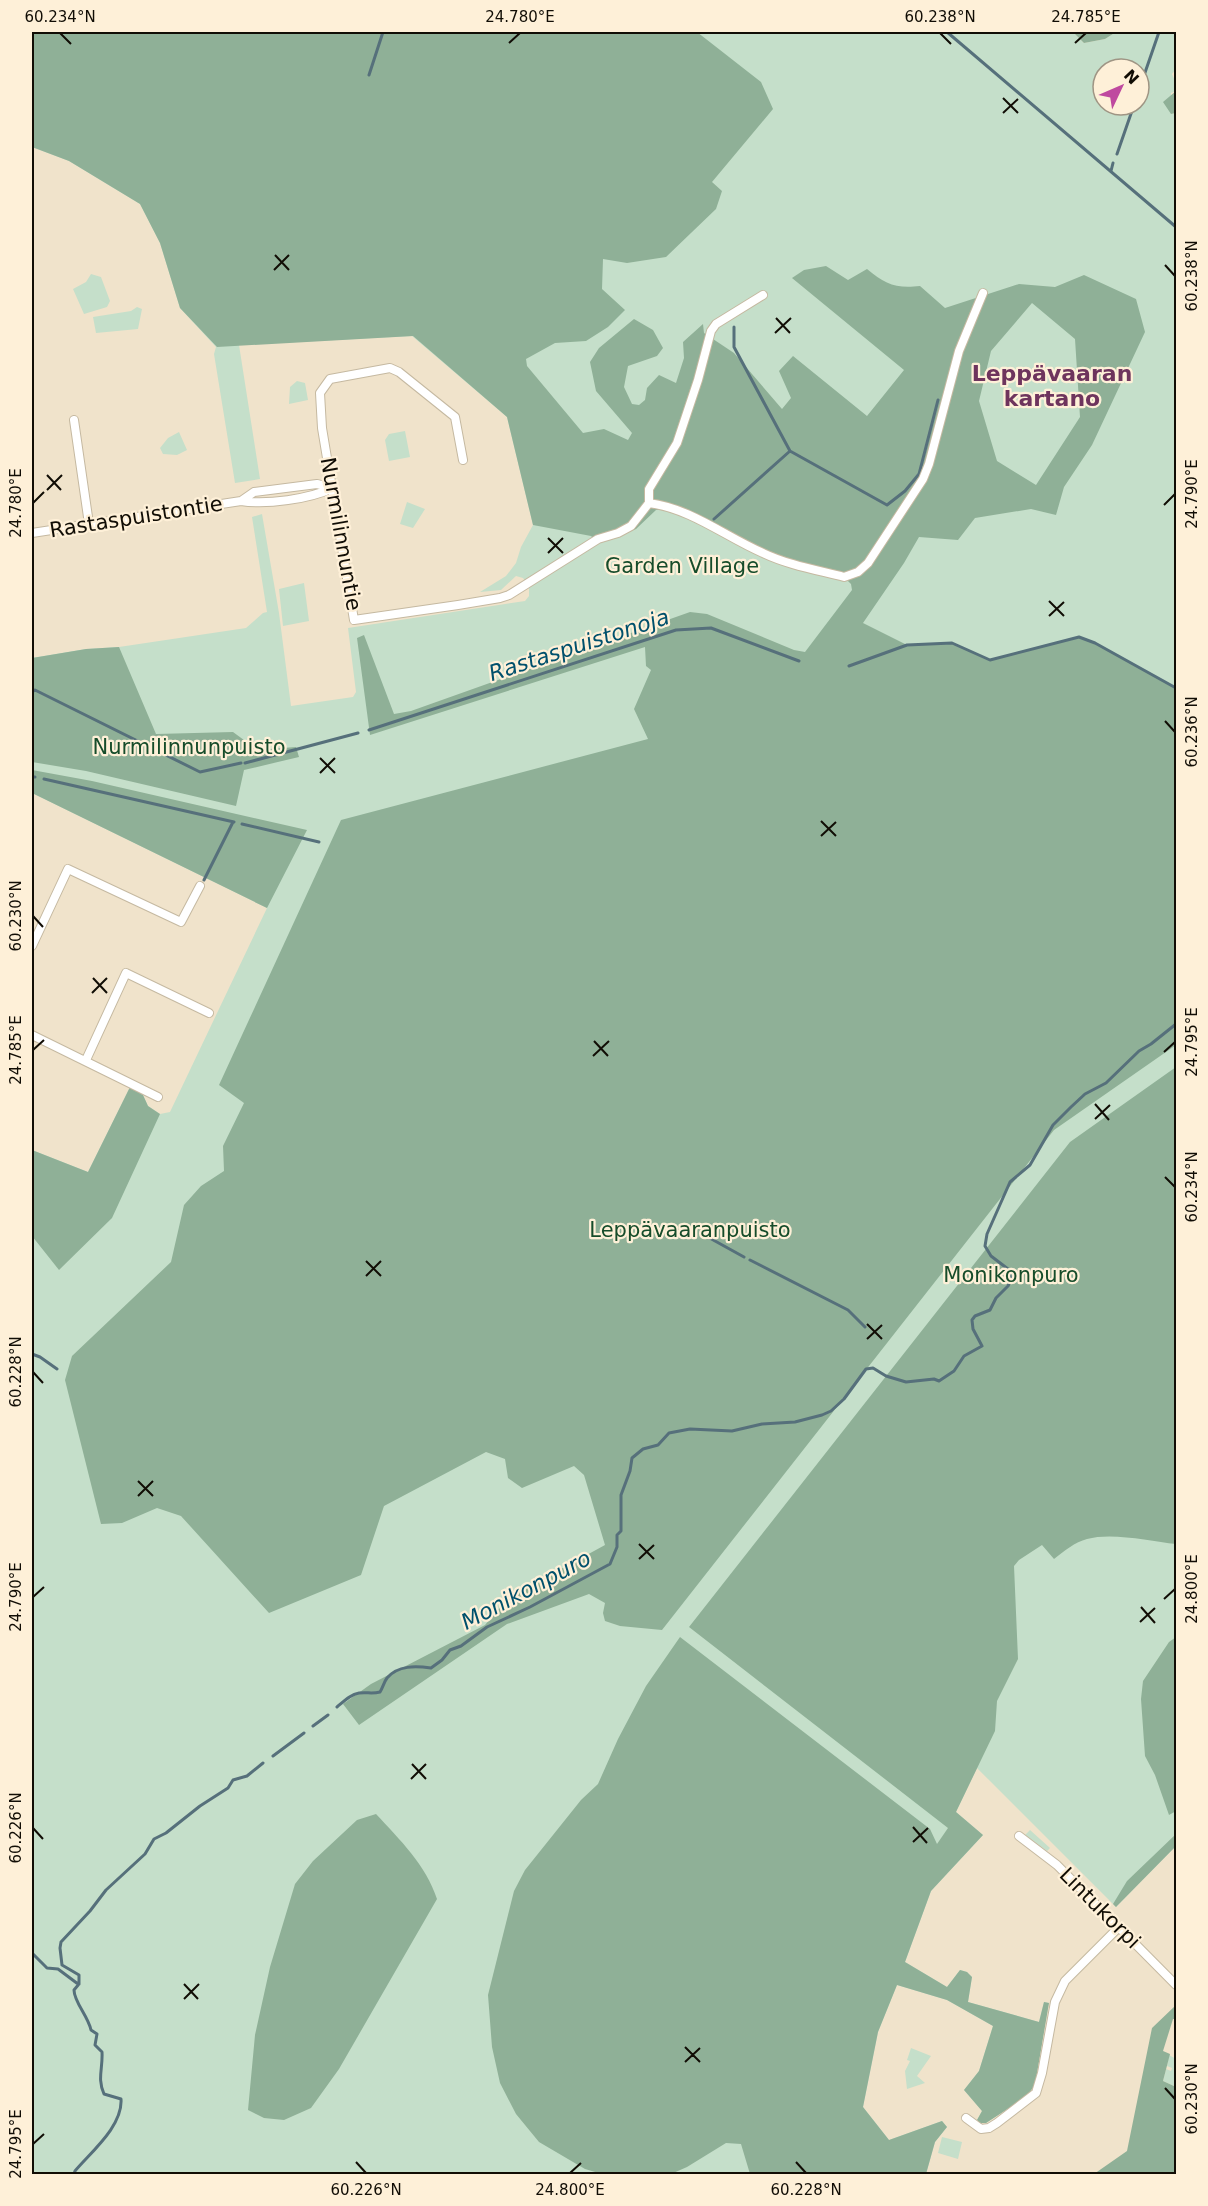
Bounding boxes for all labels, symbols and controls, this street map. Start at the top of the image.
text: 60.234°N [24,8,96,26]
text: 24.780°E [485,8,555,26]
text: 60.238°N [904,8,976,26]
text: 24.785°E [1051,8,1121,26]
north arrow [1091,57,1151,117]
text: N [1120,66,1143,88]
text: 60.238°N [1183,240,1201,312]
district label: Leppävaaran kartano [972,361,1132,411]
street label: Nurmilinnuntie [316,455,366,613]
text: 24.790°E [1183,459,1201,529]
text: 24.780°E [7,468,25,538]
street label: Rastaspuistontie [48,491,224,543]
park label: Garden Village [605,554,759,578]
water label: Rastaspuistonoja [486,604,672,686]
text: 60.236°N [1183,696,1201,768]
park label: Nurmilinnunpuisto [93,735,285,759]
text: 60.230°N [7,880,25,952]
text: 24.795°E [1183,1007,1201,1077]
text: 24.785°E [7,1015,25,1085]
text: 60.234°N [1183,1151,1201,1223]
park label: Leppävaaranpuisto [589,1218,791,1242]
park label: Monikonpuro [943,1263,1079,1287]
text: 60.228°N [7,1336,25,1408]
water label: Monikonpuro [457,1545,595,1635]
text: 24.800°E [1183,1554,1201,1624]
text: 24.790°E [7,1562,25,1632]
text: 60.226°N [7,1792,25,1864]
street label: Lintukorpi [1055,1863,1145,1953]
text: 60.230°N [1183,2063,1201,2135]
text: 24.795°E [7,2109,25,2179]
text: 60.226°N [330,2181,402,2199]
text: 24.800°E [535,2181,605,2199]
text: 60.228°N [770,2181,842,2199]

